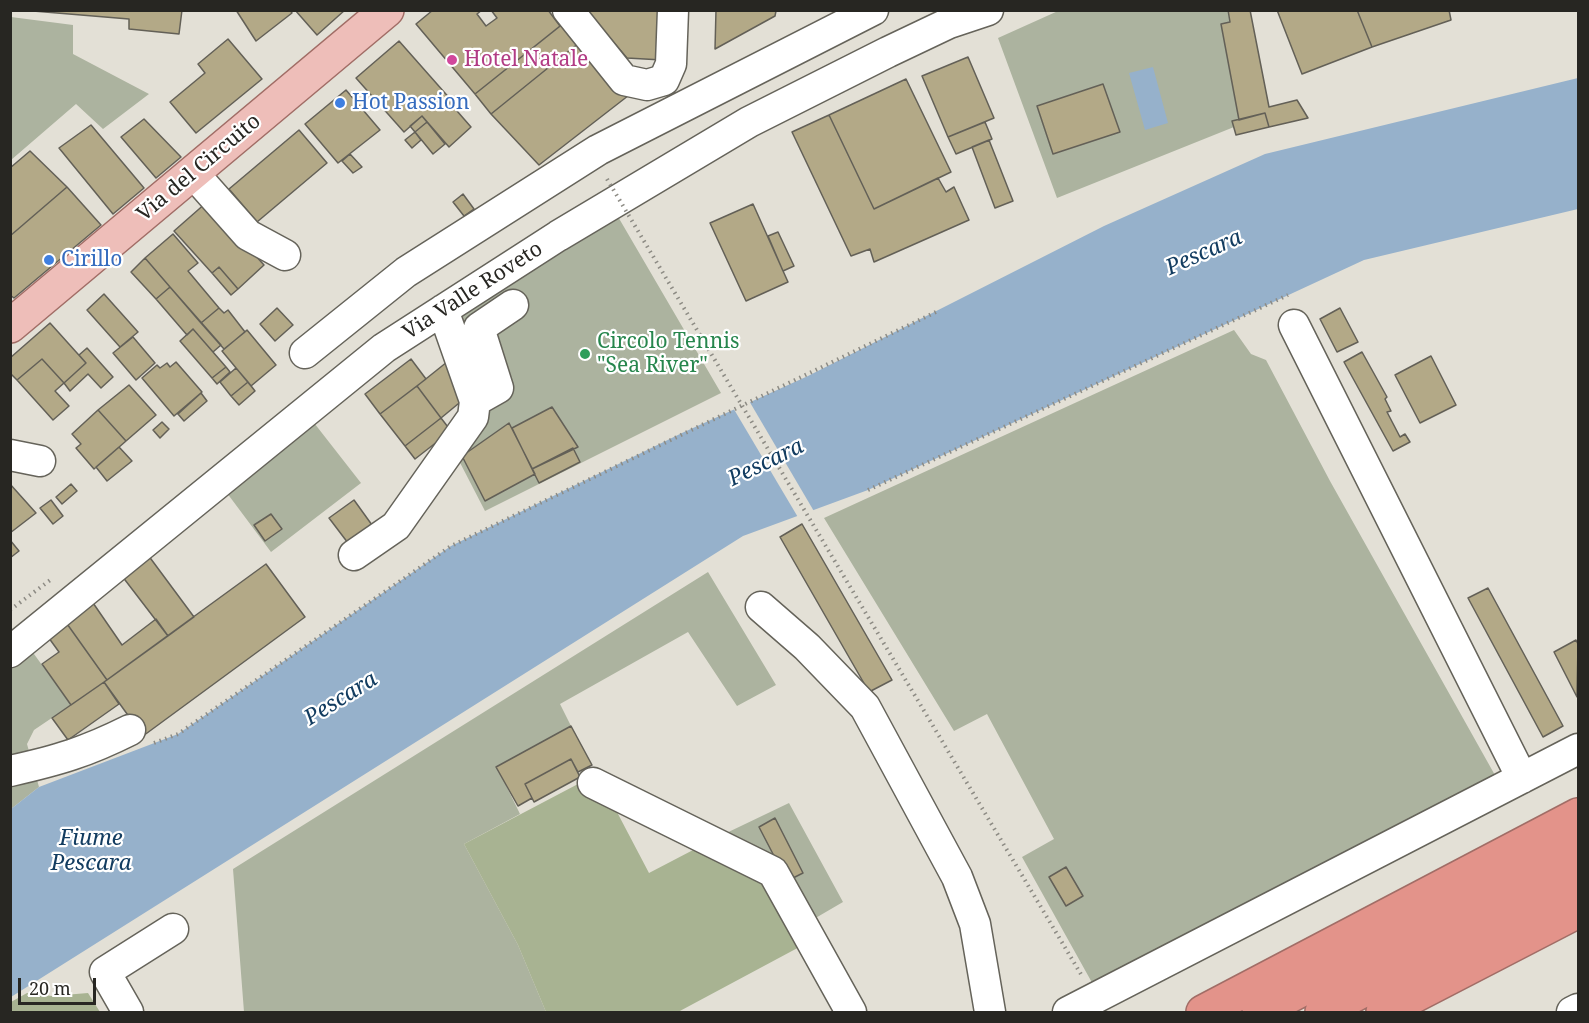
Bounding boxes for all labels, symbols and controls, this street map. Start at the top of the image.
place label: Hotel Natale [464,47,588,73]
marker: Hotel Natale [445,53,459,67]
place label: Hot Passion [352,90,469,116]
marker: Hot Passion [333,96,347,110]
street label: Via del Circuito [132,109,266,227]
water label: Pescara [1162,225,1246,281]
street label: Via Valle Roveto [398,236,548,346]
place label: Cirillo [61,247,122,273]
marker: Cirillo [42,253,56,267]
place label: Circolo Tennis "Sea River" [597,329,739,379]
marker: Circolo Tennis "Sea River" [578,347,592,361]
water label: Pescara [724,433,808,493]
water label: Pescara [300,666,382,732]
water label: Fiume Pescara [51,826,131,878]
scale bar [21,966,99,1004]
text: 20 m [29,976,71,1000]

